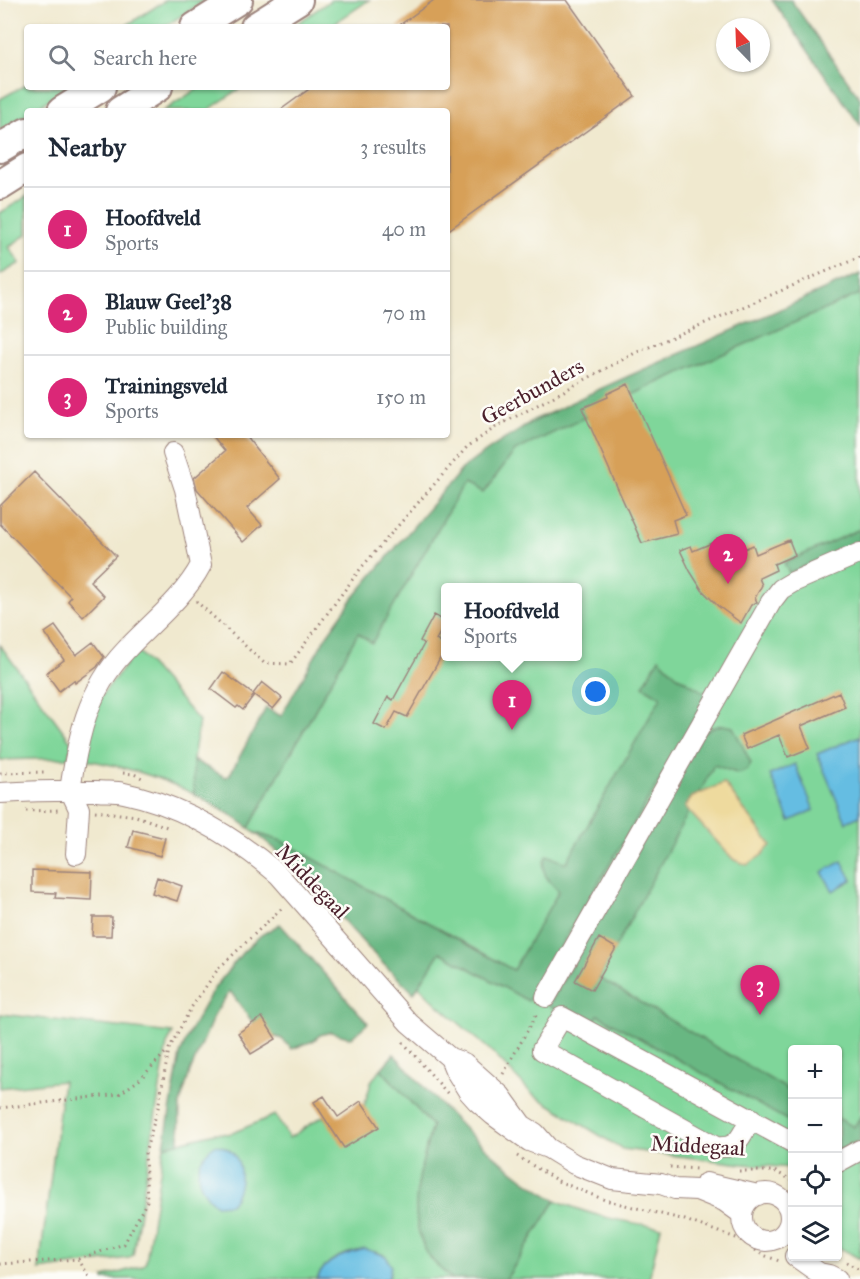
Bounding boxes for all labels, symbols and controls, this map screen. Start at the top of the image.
north arrow [716,18,770,72]
search box [24,24,450,90]
icon: search [45,41,78,74]
text: Search here [93,44,197,71]
text: Nearby [48,131,126,163]
text: 3 results [360,135,426,159]
text: Hoofdveld [105,204,201,231]
text: 1 [64,217,71,241]
text: 40 m [382,217,426,241]
text: Sports [105,231,159,255]
text: Blauw Geel'38 [105,288,232,315]
text: 2 [63,301,72,325]
text: 70 m [383,301,426,325]
text: Public building [105,315,227,339]
street label: Geerbunders [476,352,588,431]
text: Trainingsveld [105,372,228,399]
text: 3 [64,385,72,409]
text: 150 m [376,385,426,409]
text: Sports [105,399,159,423]
pin: 2 [708,534,748,584]
popup [441,583,582,661]
text: Hoofdveld [464,597,559,624]
text: Sports [464,624,517,648]
your location [581,677,610,706]
pin: 1 [492,680,532,730]
street label: Middegaal [270,838,355,925]
pin: 3 [740,966,780,1015]
map controls [788,1045,842,1261]
button: + [788,1045,842,1099]
button: − [788,1099,842,1153]
street label: Middegaal [650,1130,746,1161]
button: locate [788,1153,842,1207]
button: layers [788,1207,842,1261]

